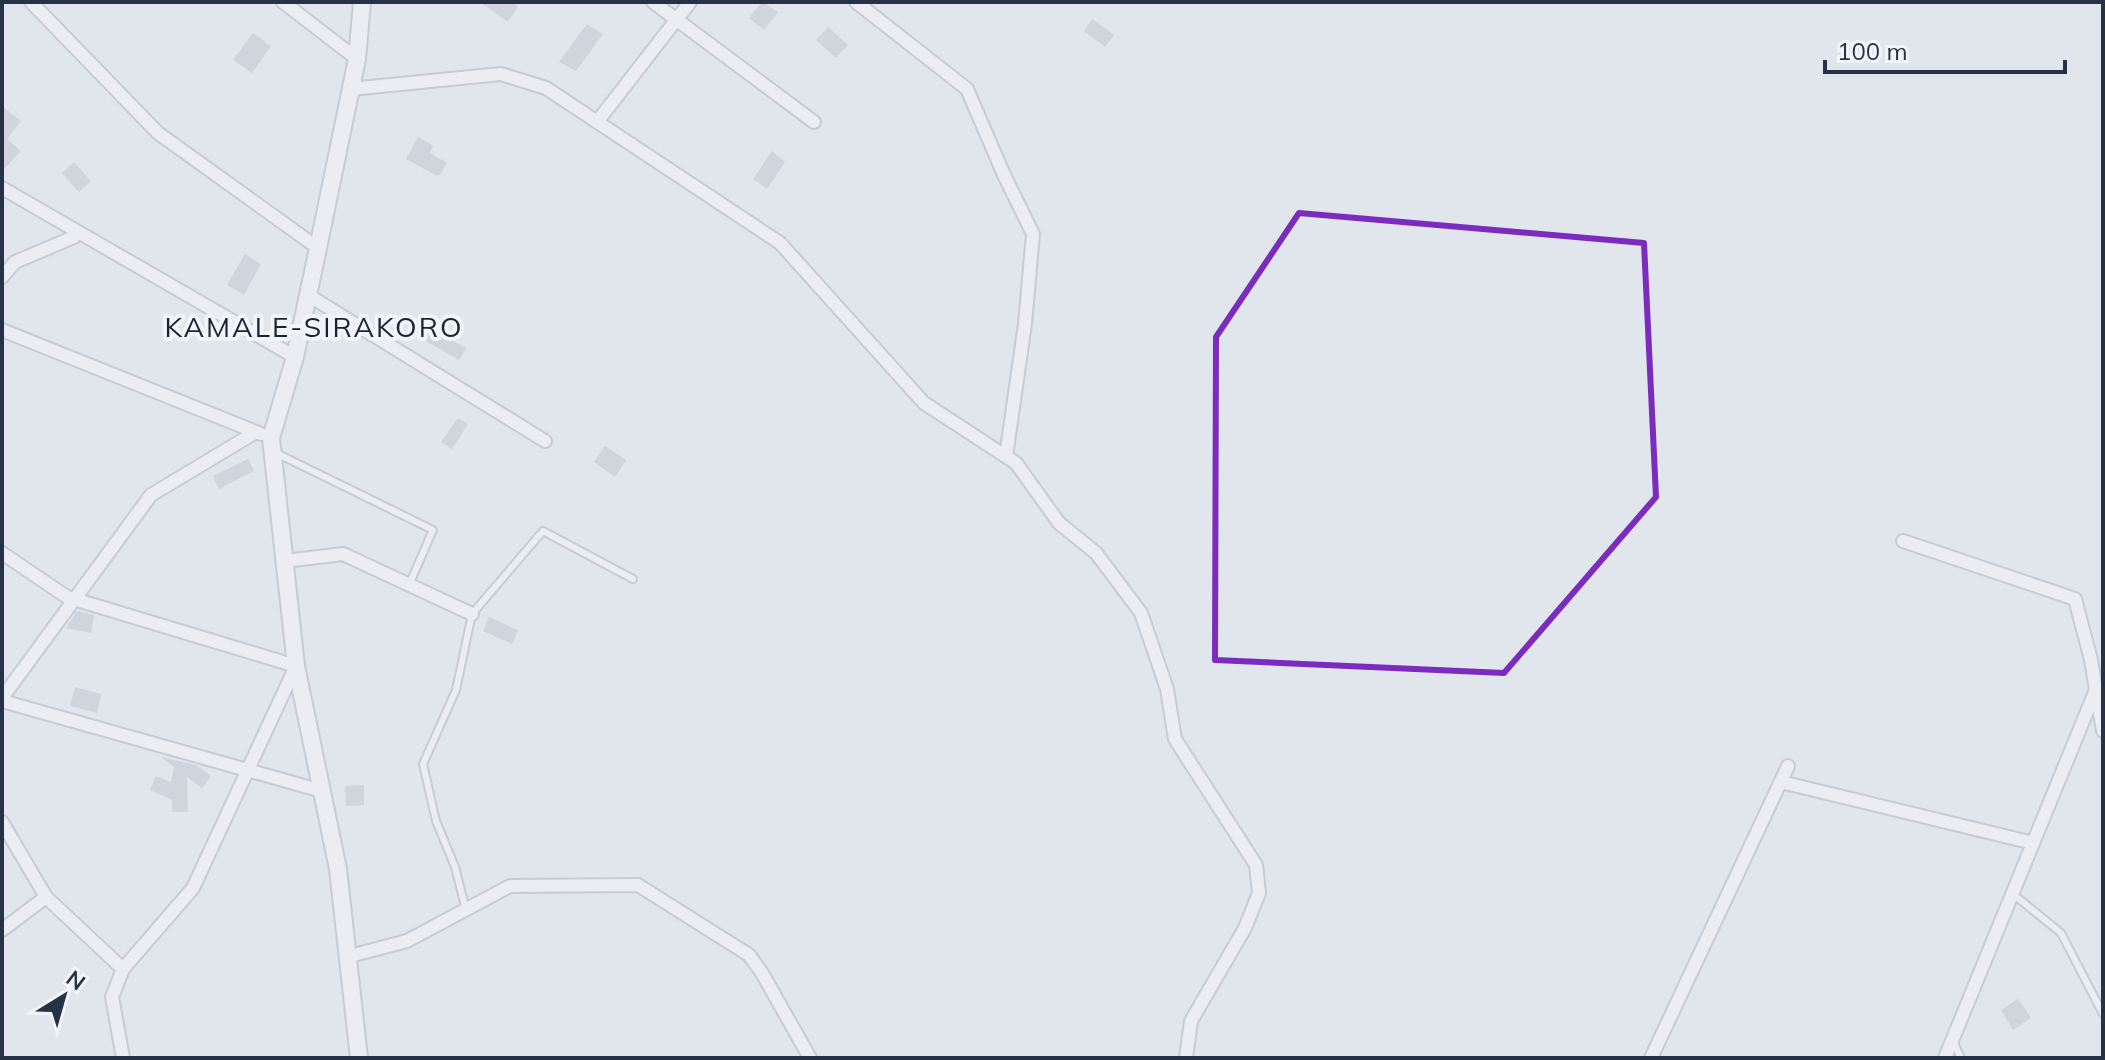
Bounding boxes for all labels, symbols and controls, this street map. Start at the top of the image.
scale bar [1825,24,2065,74]
text: 100 m [1837,36,1908,66]
district label: KAMALE-SIRAKORO [164,309,464,344]
north arrow [24,956,104,1036]
text: N [61,964,91,996]

